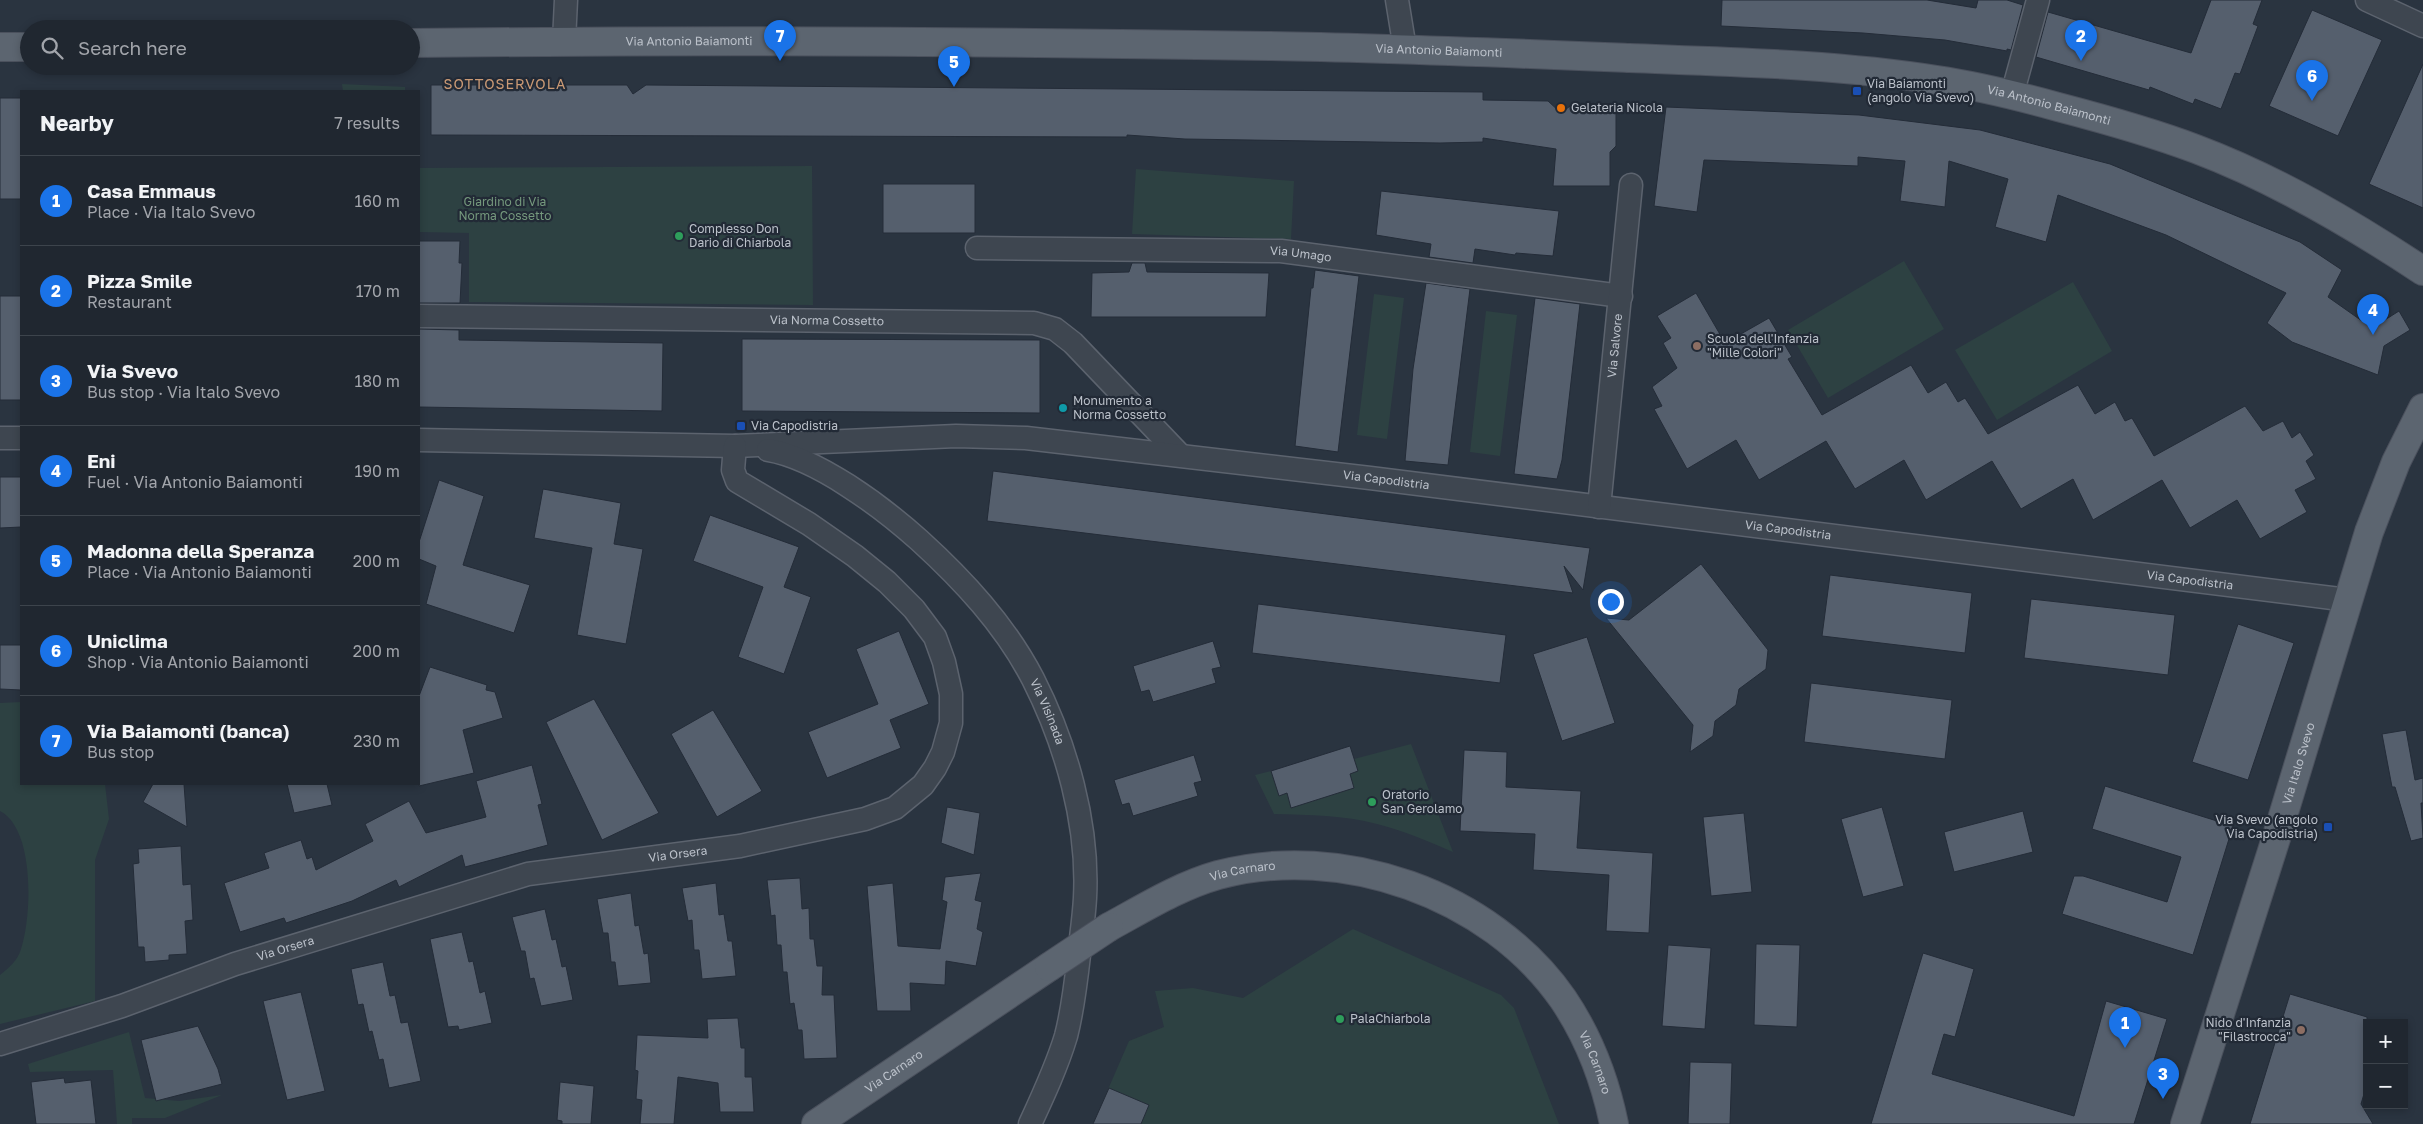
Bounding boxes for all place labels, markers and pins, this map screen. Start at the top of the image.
pin: 7 [764,20,796,61]
pin: 2 [2065,20,2097,61]
pin: 5 [938,46,970,87]
pin: 6 [2296,60,2328,101]
place label: Via Baiamonti (angolo Via Svevo) [1867,76,1974,105]
marker: Via Baiamonti (angolo Via Svevo) [1851,85,1863,97]
place label: Gelateria Nicola [1571,100,1663,115]
marker: Gelateria Nicola [1555,102,1567,114]
place label: Complesso Don Dario di Chiarbola [689,221,791,250]
marker: Complesso Don Dario di Chiarbola [673,230,685,242]
pin: 4 [2357,294,2389,335]
place label: Scuola dell'Infanzia "Mille Colori" [1707,331,1819,360]
marker: Scuola dell'Infanzia "Mille Colori" [1691,340,1703,352]
place label: Monumento a Norma Cossetto [1073,393,1166,422]
marker: Monumento a Norma Cossetto [1057,402,1069,414]
place label: Via Capodistria [751,418,838,433]
marker: Via Capodistria [735,420,747,432]
place label: Oratorio San Gerolamo [1382,787,1462,816]
marker: Oratorio San Gerolamo [1366,796,1378,808]
place label: Via Svevo (angolo Via Capodistria) [2215,812,2318,841]
marker: Via Svevo (angolo Via Capodistria) [2322,821,2334,833]
pin: 1 [2109,1007,2141,1048]
place label: PalaChiarbola [1350,1011,1431,1026]
marker: PalaChiarbola [1334,1013,1346,1025]
place label: Nido d'Infanzia "Filastrocca" [2205,1015,2291,1044]
marker: Nido d'Infanzia "Filastrocca" [2295,1024,2307,1036]
pin: 3 [2147,1058,2179,1099]

